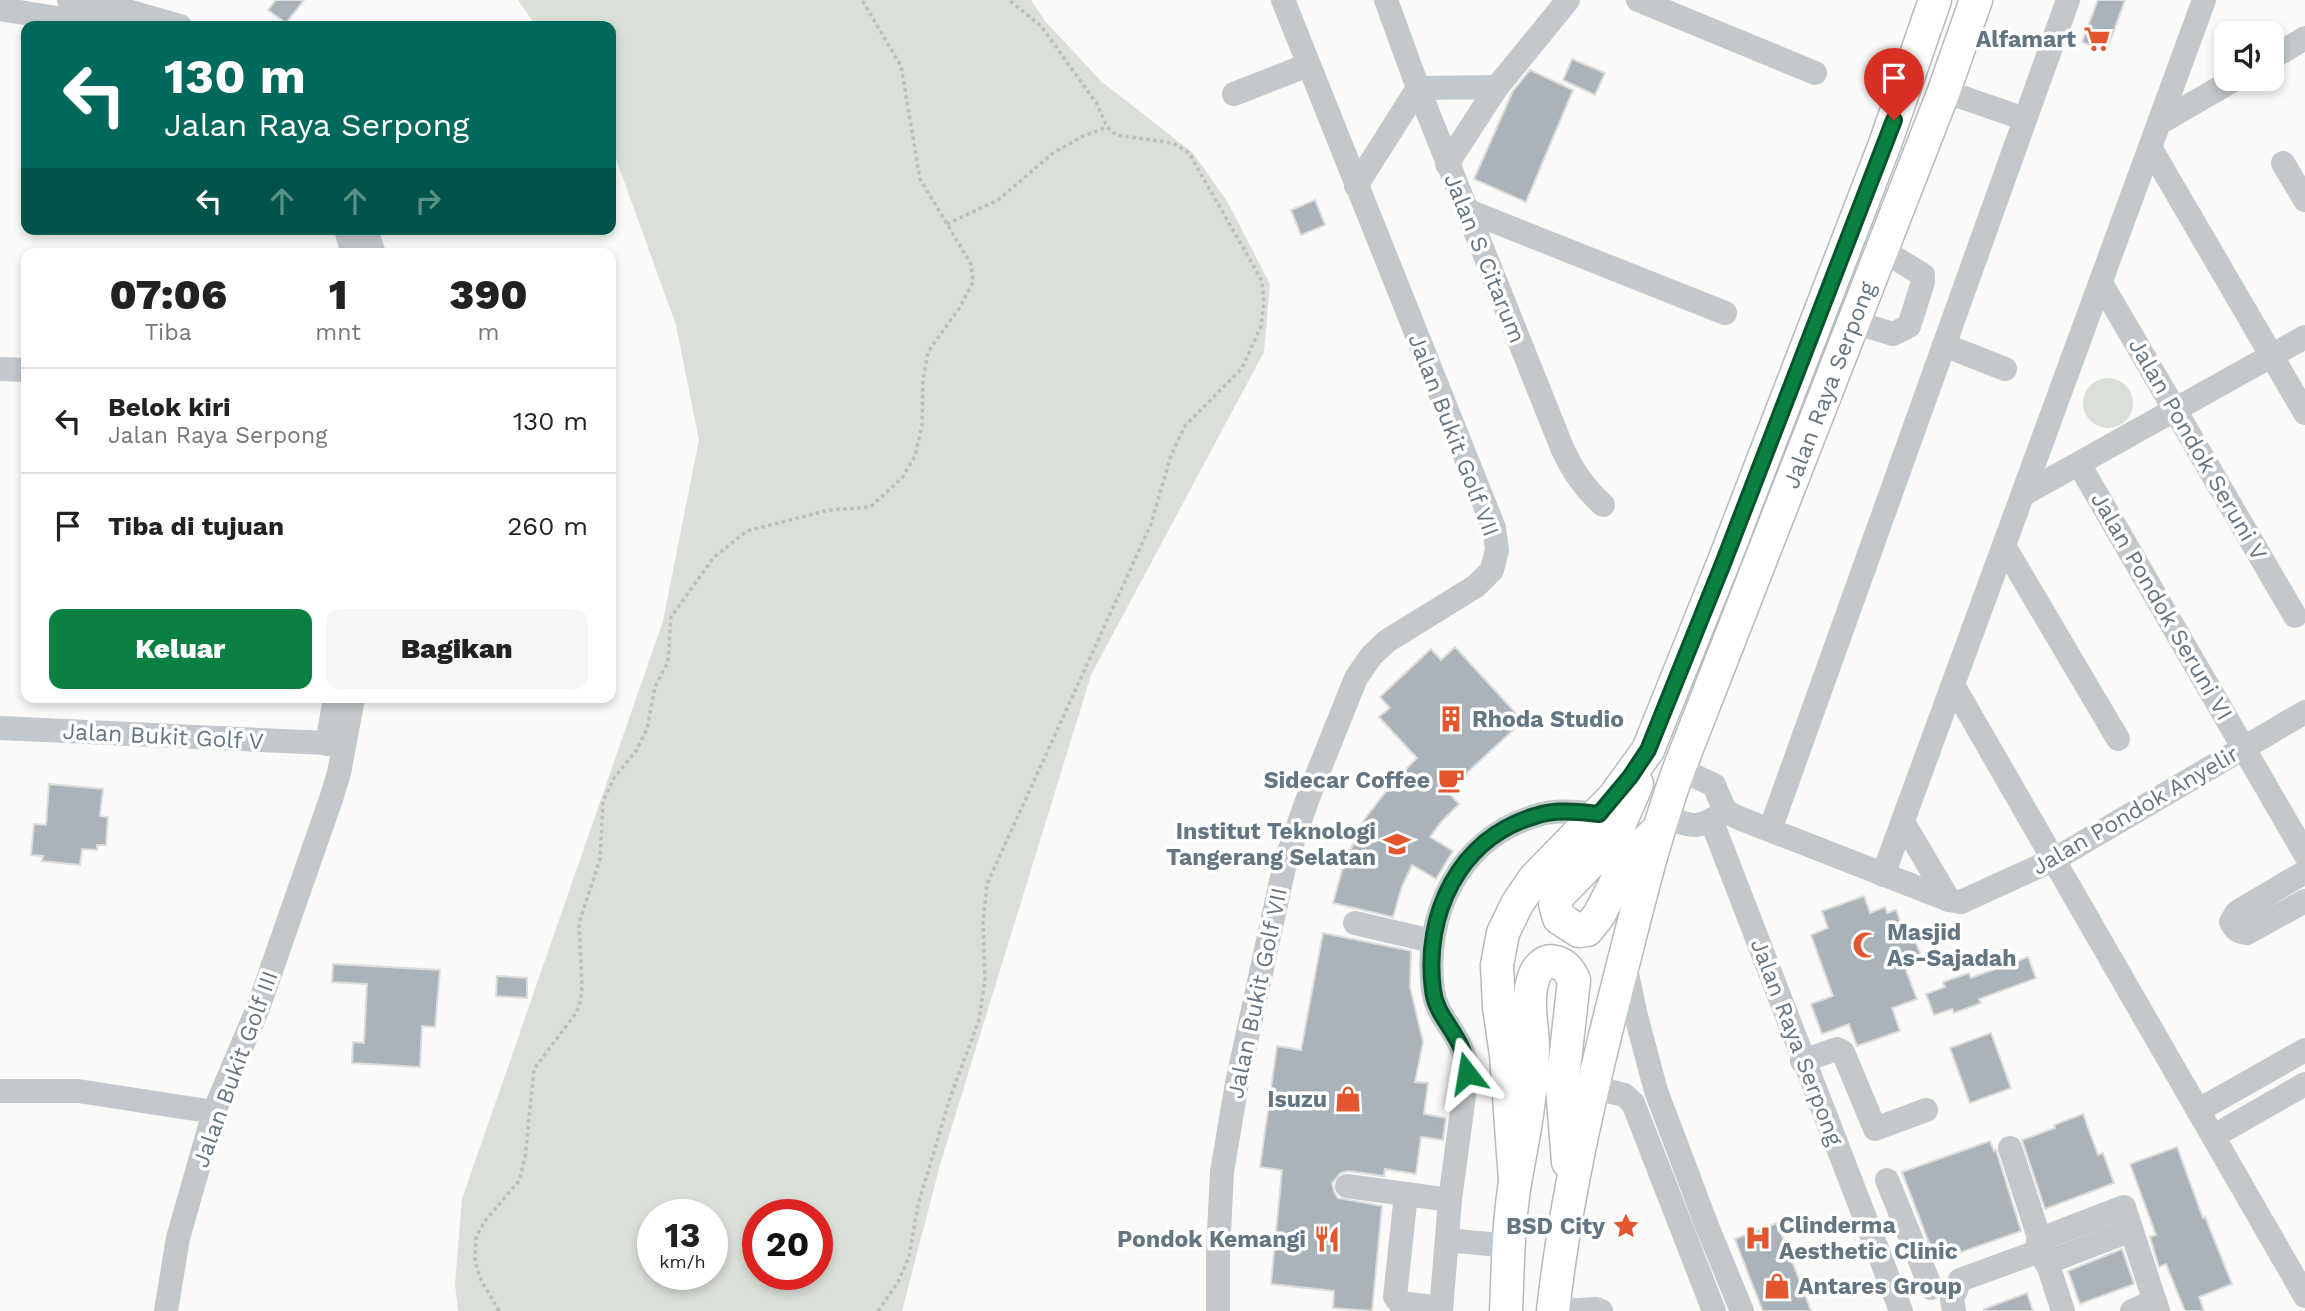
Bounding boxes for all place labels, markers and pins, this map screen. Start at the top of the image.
supermarket icon: Alfamart [2082,24,2112,54]
place label: Alfamart [1976,26,2076,53]
pin [1864,48,1924,120]
building icon: Rhoda Studio [1436,704,1466,734]
place label: Rhoda Studio [1472,706,1624,733]
cafe icon: Sidecar Coffee [1436,765,1466,795]
place label: Sidecar Coffee [1264,767,1430,794]
place label: Institut Teknologi Tangerang Selatan [1166,818,1376,871]
school or university icon: Institut Teknologi Tangerang Selatan [1382,829,1412,859]
place label: Masjid As-Sajadah [1887,919,2016,972]
mosque icon: Masjid As-Sajadah [1851,930,1881,960]
shop icon: Isuzu [1333,1084,1363,1114]
place label: Isuzu [1267,1086,1327,1113]
place icon: BSD City [1611,1211,1641,1241]
place label: Clinderma Aesthetic Clinic [1779,1212,1958,1265]
place label: BSD City [1506,1213,1605,1240]
hospital icon: Clinderma Aesthetic Clinic [1743,1223,1773,1253]
restaurant icon: Pondok Kemangi [1312,1224,1342,1254]
place label: Pondok Kemangi [1117,1226,1306,1253]
shop icon: Antares Group [1762,1271,1792,1301]
place label: Antares Group [1798,1273,1962,1300]

